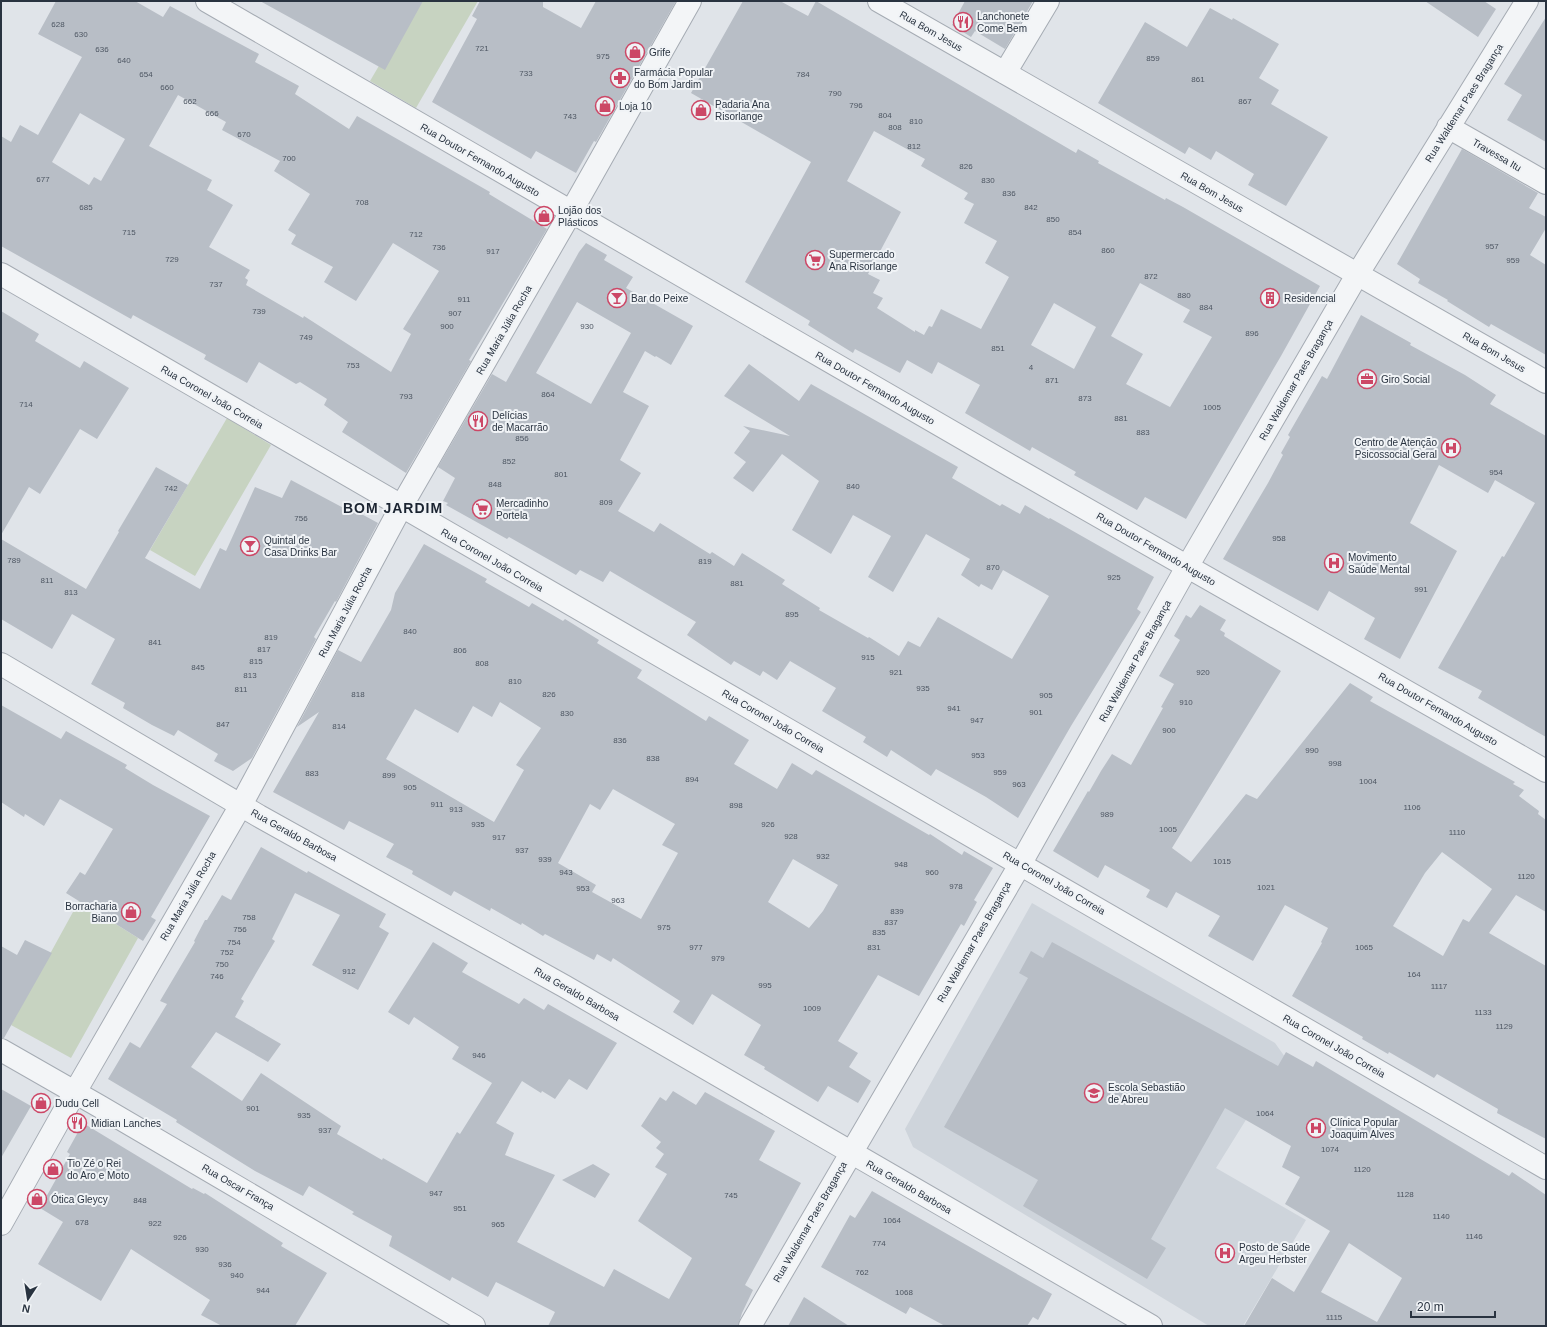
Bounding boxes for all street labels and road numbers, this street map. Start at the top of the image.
street label: Rua Bom Jesus [898,9,964,53]
street label: Rua Waldemar Paes Bragança [1423,41,1505,164]
street label: Rua Doutor Fernando Augusto [419,121,542,199]
street label: Travessa Itu [1471,137,1523,173]
street label: Rua Bom Jesus [1179,170,1245,214]
street label: Rua Maria Júlia Rocha [474,283,534,377]
street label: Rua Waldemar Paes Bragança [1257,317,1335,442]
street label: Rua Bom Jesus [1461,330,1527,374]
street label: Rua Doutor Fernando Augusto [814,349,937,427]
street label: Rua Coronel João Correia [159,363,265,431]
street label: Rua Doutor Fernando Augusto [1095,510,1218,588]
street label: Rua Coronel João Correia [439,526,545,594]
street label: Rua Maria Júlia Rocha [316,564,374,659]
street label: Rua Waldemar Paes Bragança [1097,598,1173,724]
street label: Rua Doutor Fernando Augusto [1377,670,1500,748]
street label: Rua Coronel João Correia [720,687,826,755]
street label: Rua Geraldo Barbosa [249,807,339,863]
street label: Rua Maria Júlia Rocha [158,849,218,943]
street label: Rua Coronel João Correia [1001,849,1107,917]
street label: Rua Waldemar Paes Bragança [935,879,1013,1004]
street label: Rua Geraldo Barbosa [532,965,622,1023]
street label: Rua Coronel João Correia [1281,1012,1387,1080]
street label: Rua Geraldo Barbosa [864,1158,954,1216]
street label: Rua Waldemar Paes Bragança [771,1159,849,1284]
street label: Rua Oscar França [200,1162,277,1212]

